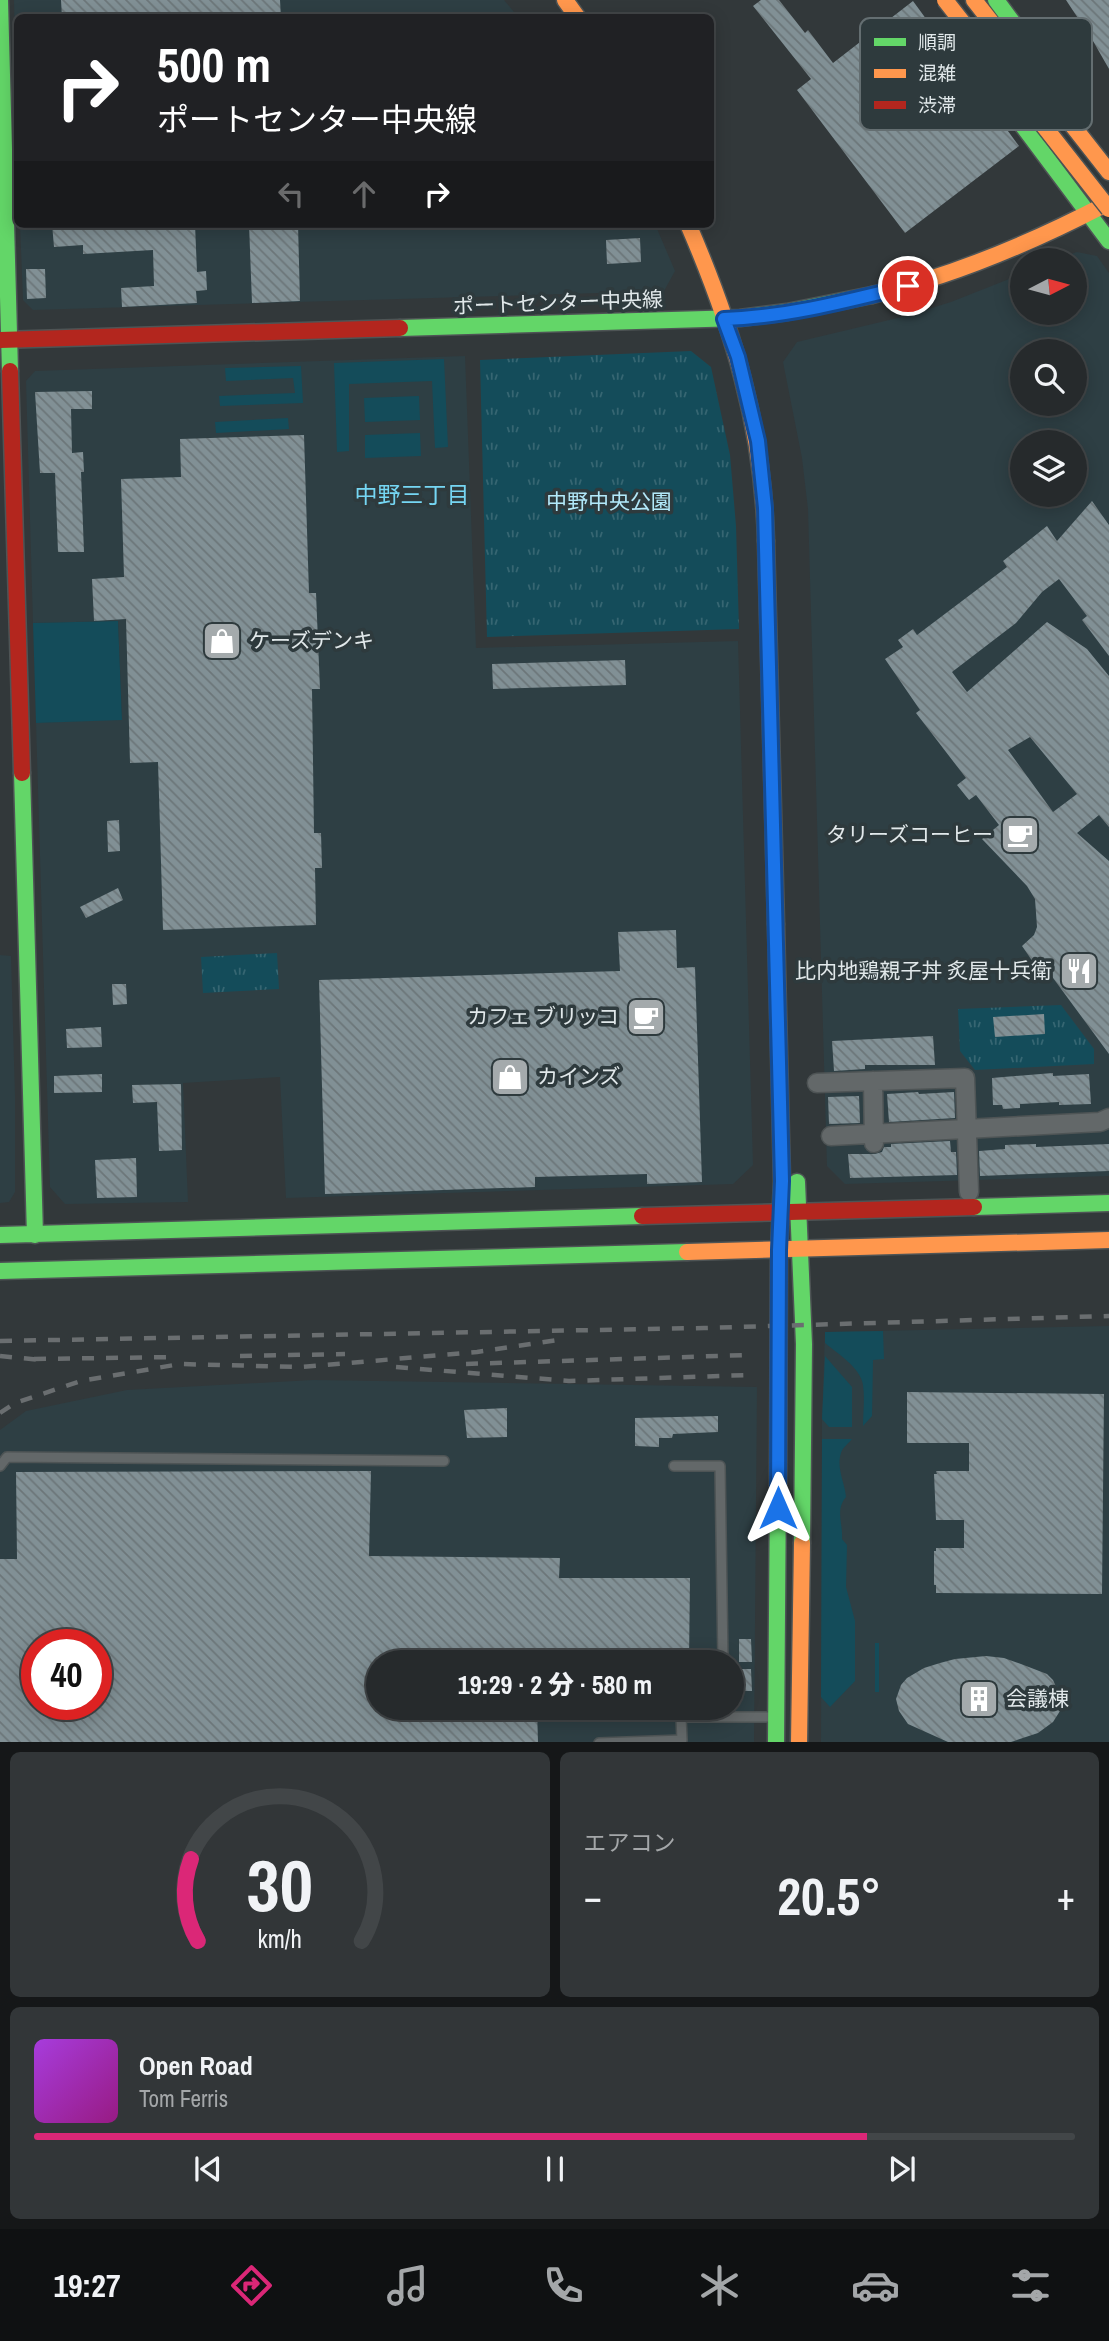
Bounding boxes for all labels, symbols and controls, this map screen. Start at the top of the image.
legend [860,18,1092,130]
text: 順調 [918,29,956,55]
text: 500 m [157,31,271,97]
icon: right [42,42,133,133]
text: 混雑 [918,60,956,86]
text: 渋滞 [918,92,956,118]
text: ポートセンター中央線 [157,98,477,141]
icon: left [272,175,310,213]
icon: ahead [345,175,383,213]
icon: right [418,175,456,213]
north arrow [1010,248,1087,326]
map controls [1010,248,1087,507]
pin [878,256,938,316]
icon: arrive [889,267,927,305]
street label: ポートセンター中央線 [453,284,663,321]
button: search [1010,339,1087,416]
button: layers [1010,430,1087,507]
district label: 中野三丁目 [355,479,470,510]
park label: 中野中央公園 [546,487,672,516]
shop icon: ケーズデンキ [201,620,243,662]
place label: ケーズデンキ [249,626,374,655]
cafe icon: タリーズコーヒー [999,814,1041,856]
place label: タリーズコーヒー [826,820,993,849]
restaurant icon: 比内地鶏親子丼 炙屋十兵衛 [1058,950,1100,992]
place label: 比内地鶏親子丼 炙屋十兵衛 [795,956,1052,985]
cafe icon: カフェ ブリッコ [625,996,667,1038]
place label: カフェ ブリッコ [467,1002,619,1031]
shop icon: カインズ [489,1056,531,1098]
place label: カインズ [537,1062,621,1091]
position arrow [741,1471,815,1545]
speed limit sign: 40 [21,1629,112,1720]
text: 19:29 · 2 分 · 580 m [458,1667,652,1702]
building icon: 会議棟 [958,1678,1000,1720]
place label: 会議棟 [1006,1684,1069,1713]
text: エアコン [584,1827,676,1858]
text: 30 [247,1836,313,1934]
text: 20.5° [777,1861,881,1931]
text: − [584,1871,602,1922]
text: + [1057,1871,1075,1922]
text: km/h [258,1921,302,1955]
text: Open Road [139,2048,253,2083]
text: Tom Ferris [139,2083,228,2114]
icon: previous [189,2150,227,2188]
icon: pause [536,2150,574,2188]
icon: next [883,2150,921,2188]
icon: directions [227,2261,276,2310]
icon: music [383,2261,432,2310]
icon: phone [539,2261,588,2310]
icon: climate [695,2261,744,2310]
icon: car [851,2261,900,2310]
icon: filters [1006,2261,1055,2310]
text: 19:27 [53,2264,121,2307]

